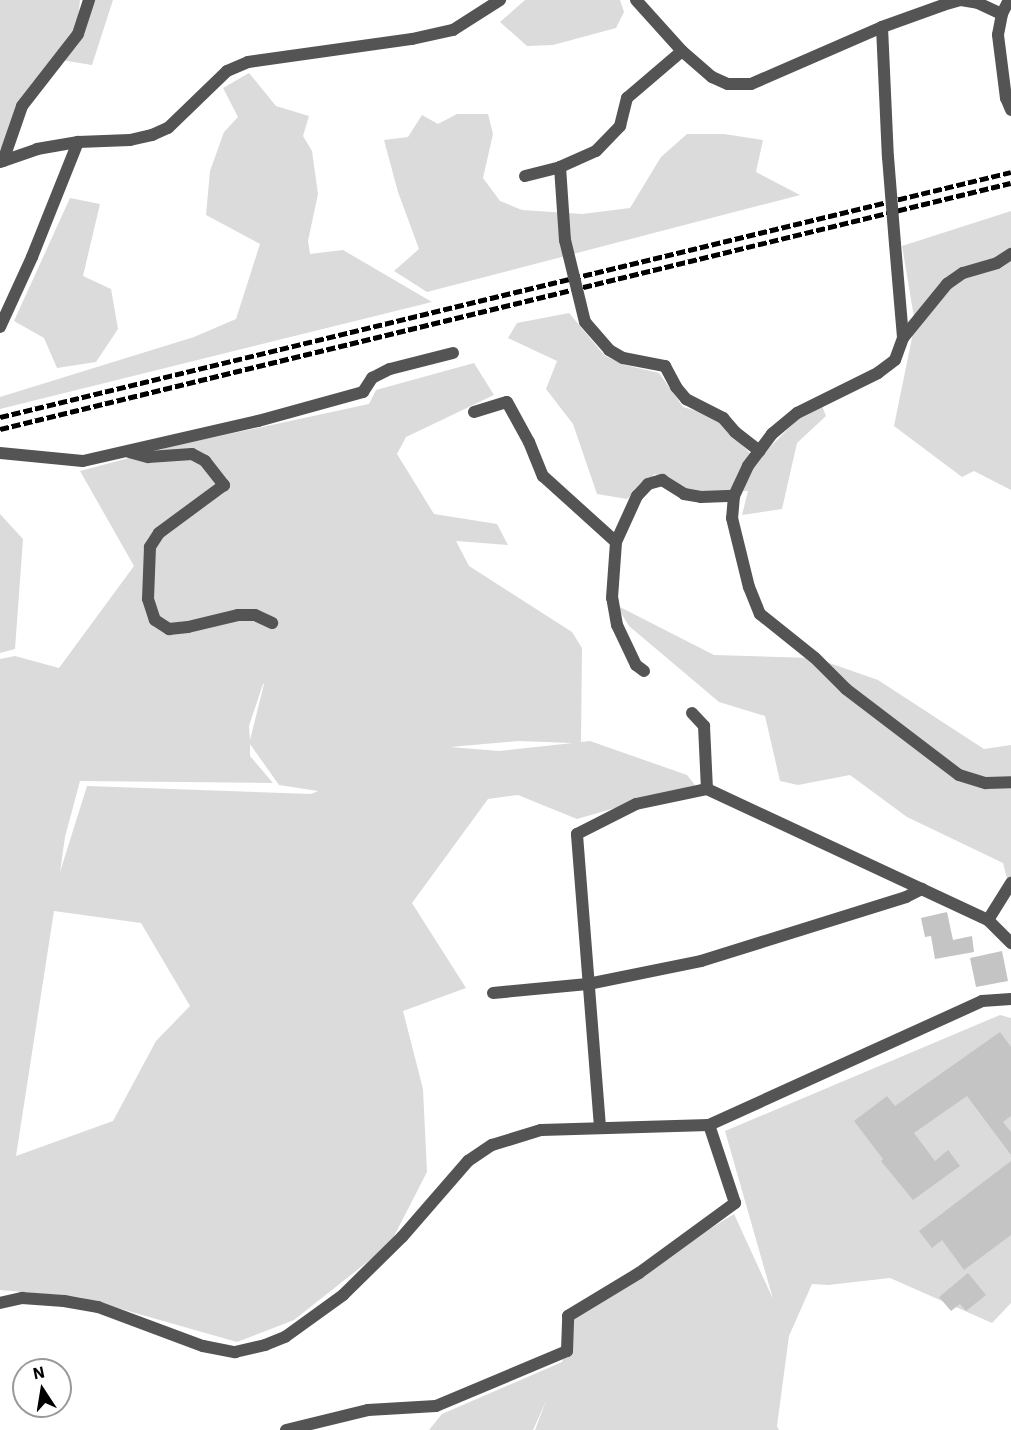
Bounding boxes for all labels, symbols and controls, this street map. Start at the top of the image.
north arrow [12,1358,72,1418]
text: N [31,1361,46,1383]

